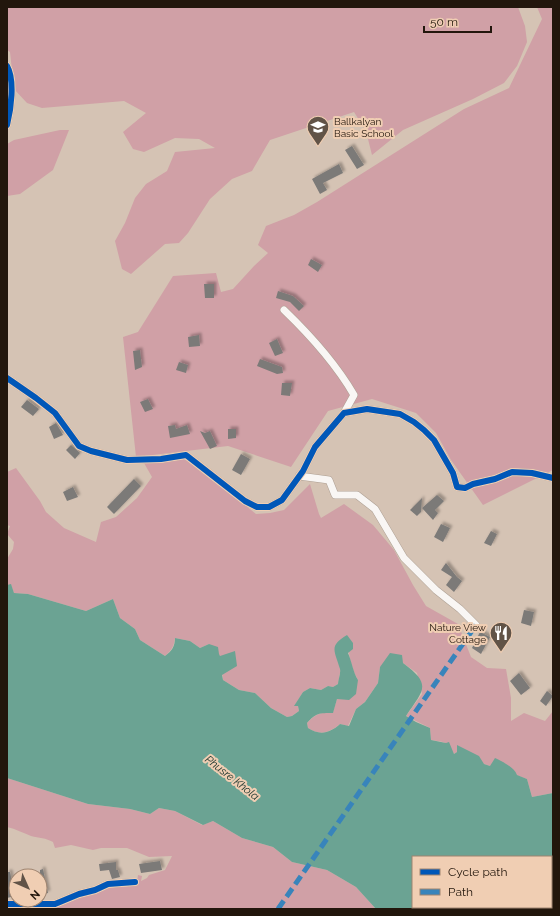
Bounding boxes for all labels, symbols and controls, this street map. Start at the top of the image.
scale bar [424,8,491,34]
text: 50 m [430,15,458,29]
school or university icon: Ballkalyan Basic School [305,114,331,147]
place label: Ballkalyan Basic School [334,116,393,139]
restaurant icon: Nature View Cottage [488,620,514,653]
place label: Nature View Cottage [429,622,486,645]
water label: Phusre Khola [202,753,262,803]
legend [412,856,552,908]
text: Cycle path [448,865,507,879]
north arrow [8,868,48,908]
text: Path [448,885,473,899]
text: N [27,887,42,902]

